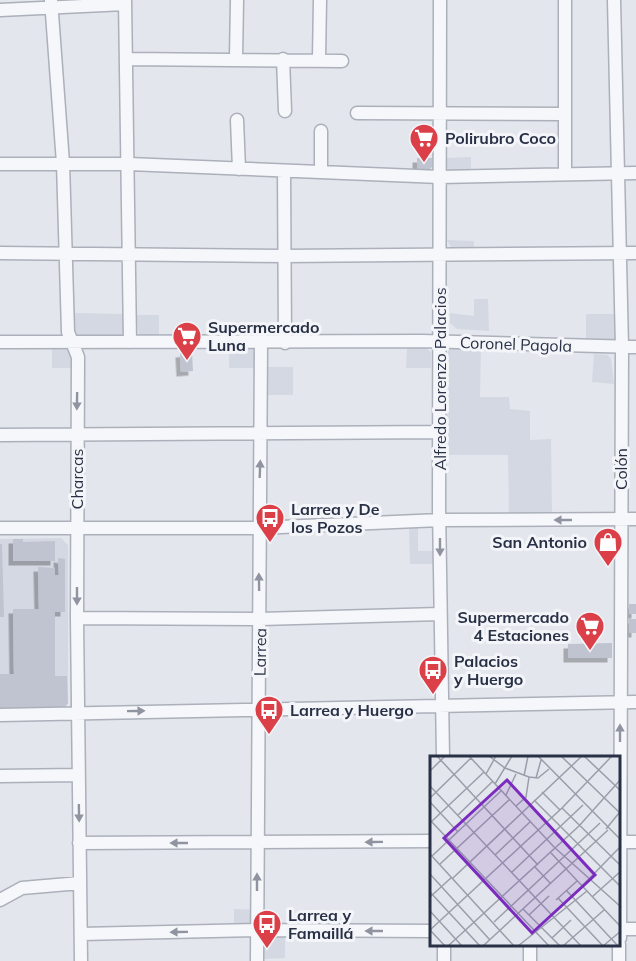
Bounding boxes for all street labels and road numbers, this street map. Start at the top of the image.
street label: Alfredo Lorenzo Palacios [430,287,450,471]
street label: Coronel Pagola [460,332,572,356]
street label: Charcas [67,448,87,510]
street label: Colón [611,448,631,490]
street label: Larrea [250,628,270,676]

